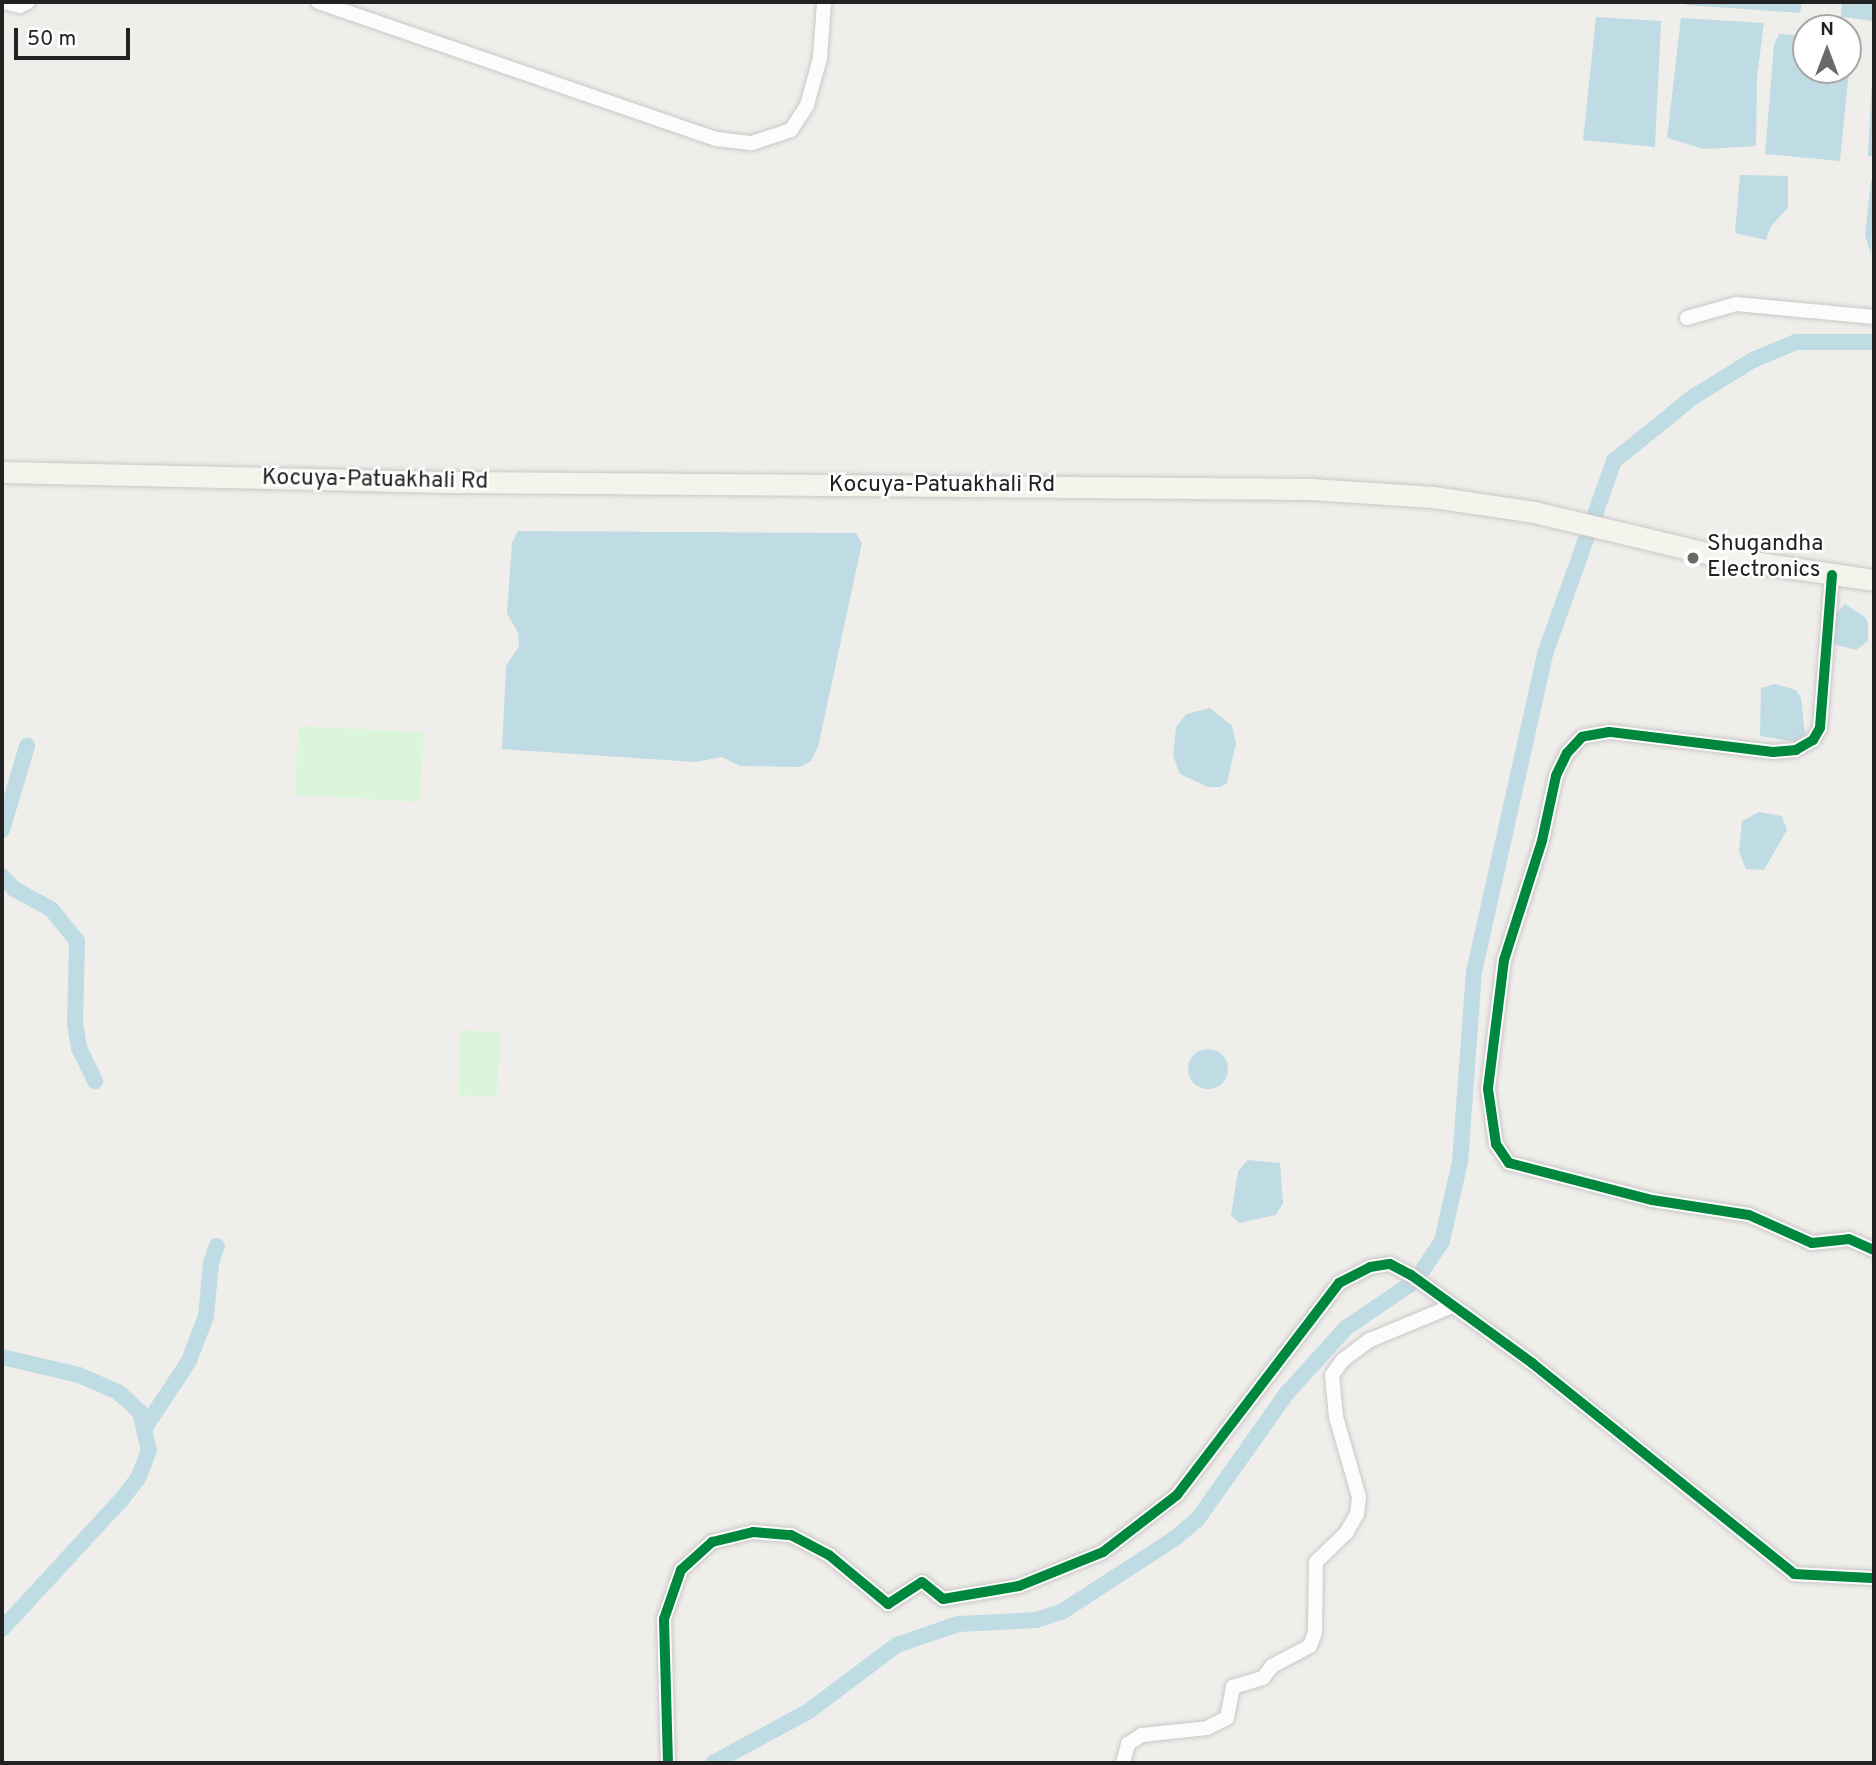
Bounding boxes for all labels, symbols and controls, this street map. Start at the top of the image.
scale bar [18,14,133,58]
north arrow [1792,14,1862,84]
text: N [1820,18,1834,42]
text: 50 m [27,26,76,53]
street label: Kocuya-Patuakhali Rd [262,465,488,497]
street label: Kocuya-Patuakhali Rd [829,472,1055,500]
place label: Shugandha Electronics [1707,531,1823,585]
marker: Shugandha Electronics [1685,550,1701,566]

